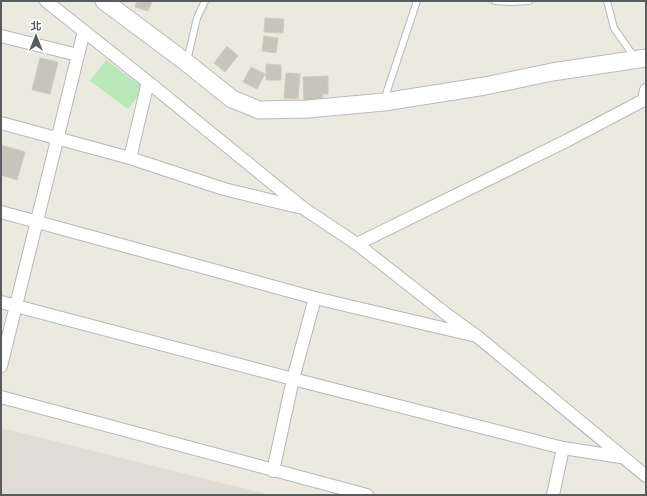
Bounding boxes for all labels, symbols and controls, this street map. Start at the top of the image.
north arrow [16,16,56,56]
text: 北 [31,19,42,33]

